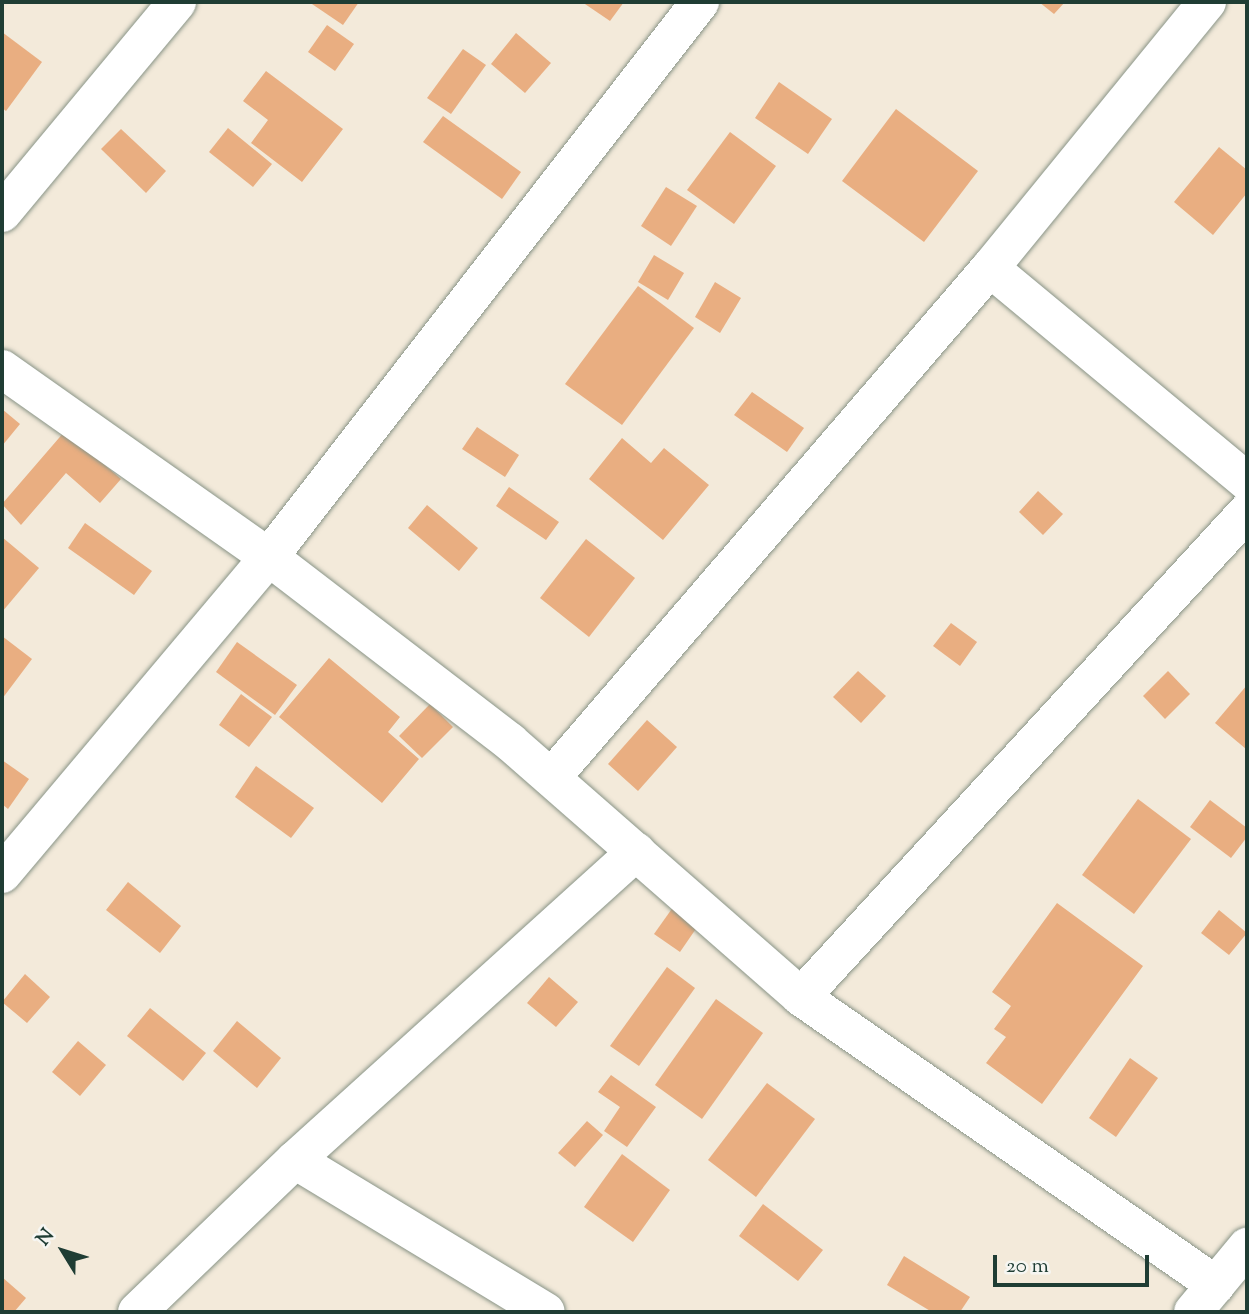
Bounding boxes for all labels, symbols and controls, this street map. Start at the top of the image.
north arrow [28,1216,98,1286]
text: N [31,1223,61,1252]
scale bar [997,1240,1153,1284]
text: 20 m [1006,1252,1049,1282]

